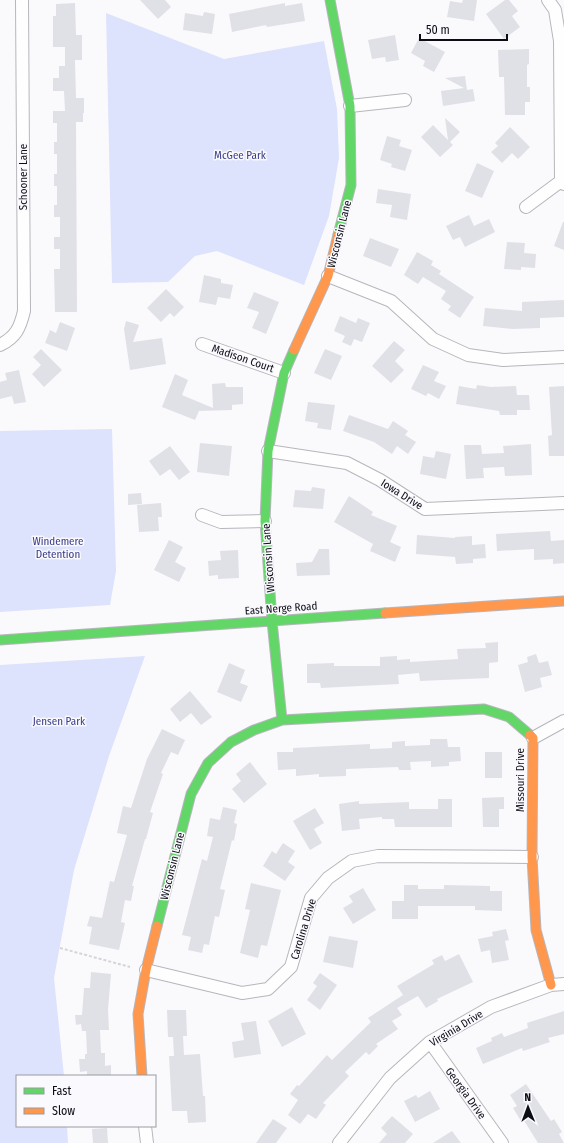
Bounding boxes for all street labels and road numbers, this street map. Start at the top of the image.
street label: Schooner Lane [17,144,30,210]
street label: Wisconsin Lane [325,199,354,269]
street label: Madison Court [210,342,276,375]
street label: Iowa Drive [378,476,425,512]
street label: Wisconsin Lane [260,523,277,593]
street label: East Nerge Road [244,599,318,618]
street label: Missouri Drive [514,748,527,812]
street label: Wisconsin Lane [158,831,187,901]
street label: Carolina Drive [288,897,319,961]
street label: Virginia Drive [427,1007,485,1049]
street label: Georgia Drive [443,1065,489,1122]

